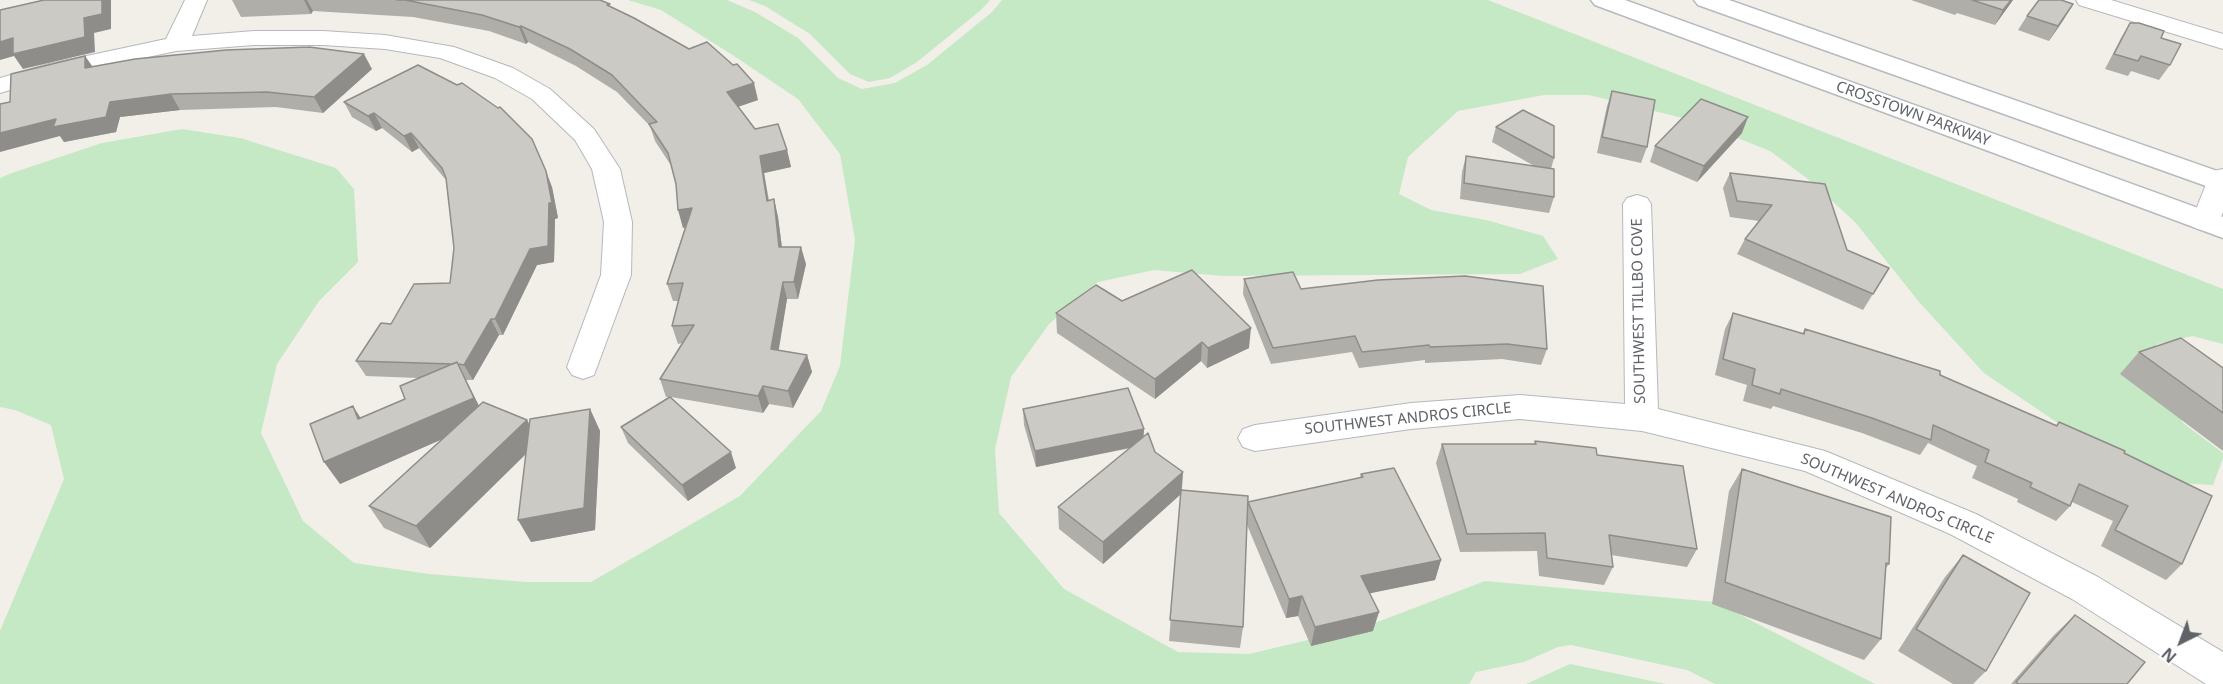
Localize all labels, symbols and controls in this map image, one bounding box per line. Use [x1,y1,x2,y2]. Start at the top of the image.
street label: CROSSTOWN PARKWAY [1833,78,1993,150]
street label: SOUTHWEST TILLBO COVE [1628,218,1650,404]
street label: SOUTHWEST ANDROS CIRCLE [1304,399,1512,439]
street label: SOUTHWEST ANDROS CIRCLE [1798,450,1996,548]
north arrow [2151,612,2211,672]
text: N [2157,643,2181,668]

